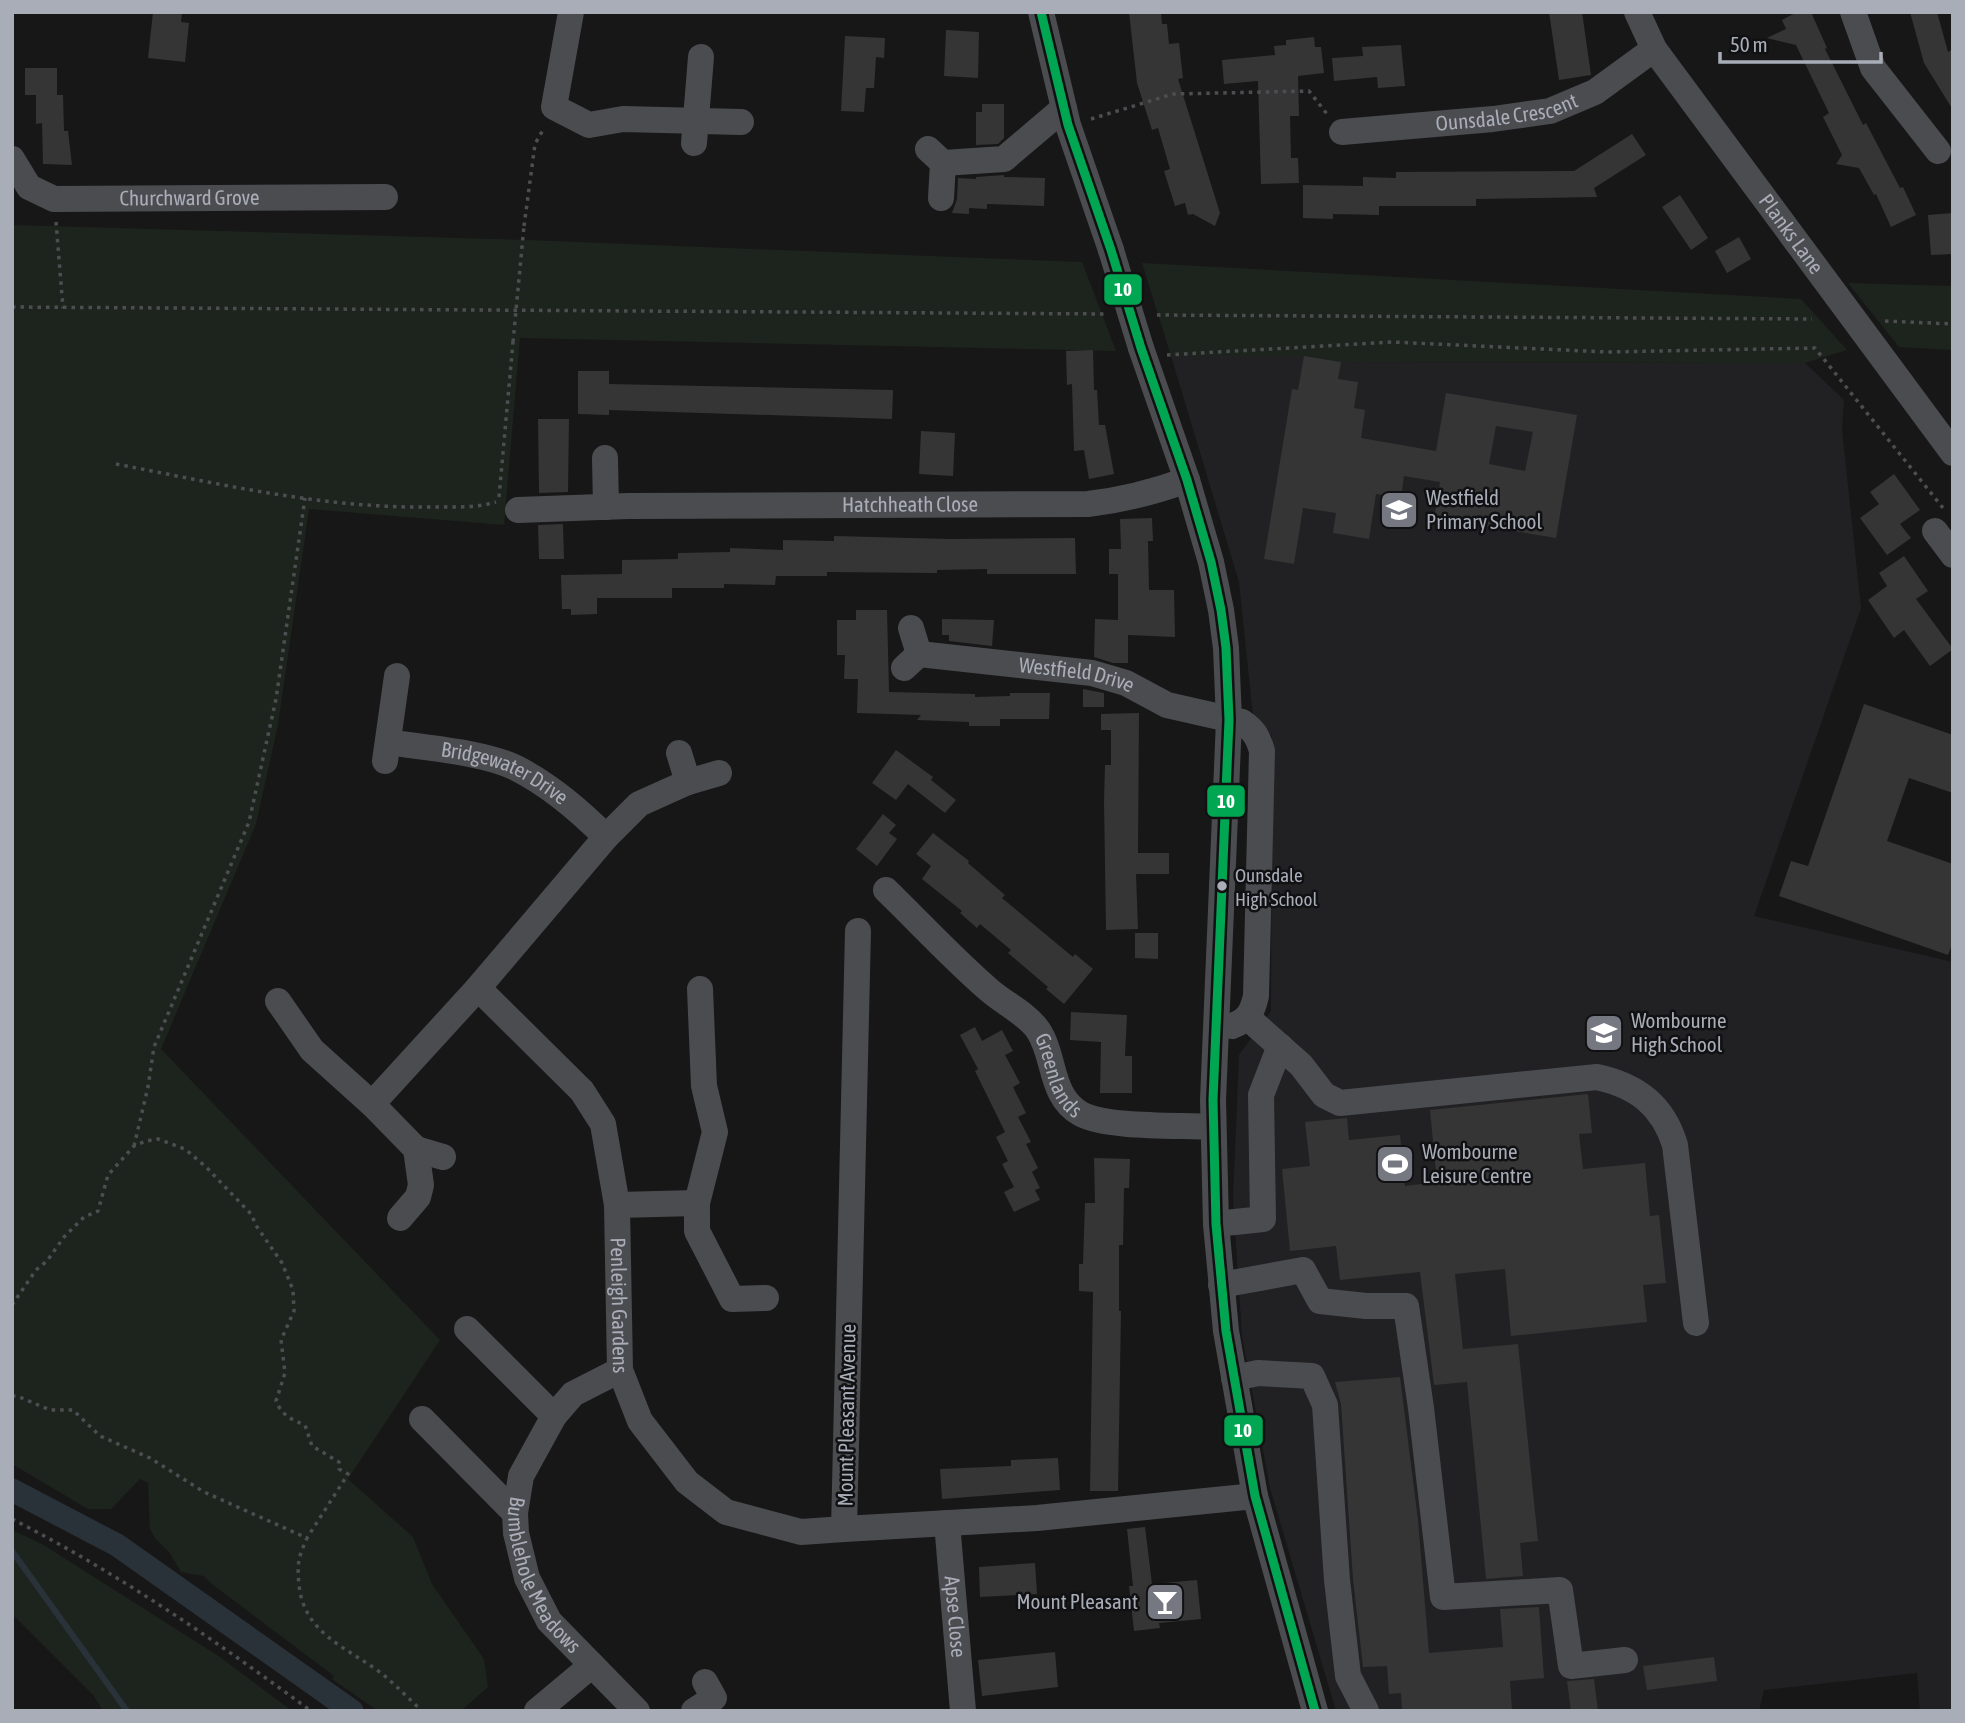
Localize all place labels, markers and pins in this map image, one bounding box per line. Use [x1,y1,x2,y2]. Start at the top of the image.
place label: Westfield Primary School [1426,485,1542,533]
school or university icon: Westfield Primary School [1378,489,1420,531]
place label: Ounsdale High School [1235,864,1318,910]
marker: Ounsdale High School [1215,879,1229,893]
place label: Wombourne High School [1631,1008,1726,1056]
school or university icon: Wombourne High School [1583,1012,1625,1054]
place label: Wombourne Leisure Centre [1422,1139,1532,1187]
sports icon: Wombourne Leisure Centre [1374,1143,1416,1185]
bar icon: Mount Pleasant [1144,1581,1186,1623]
place label: Mount Pleasant [1016,1589,1138,1613]

